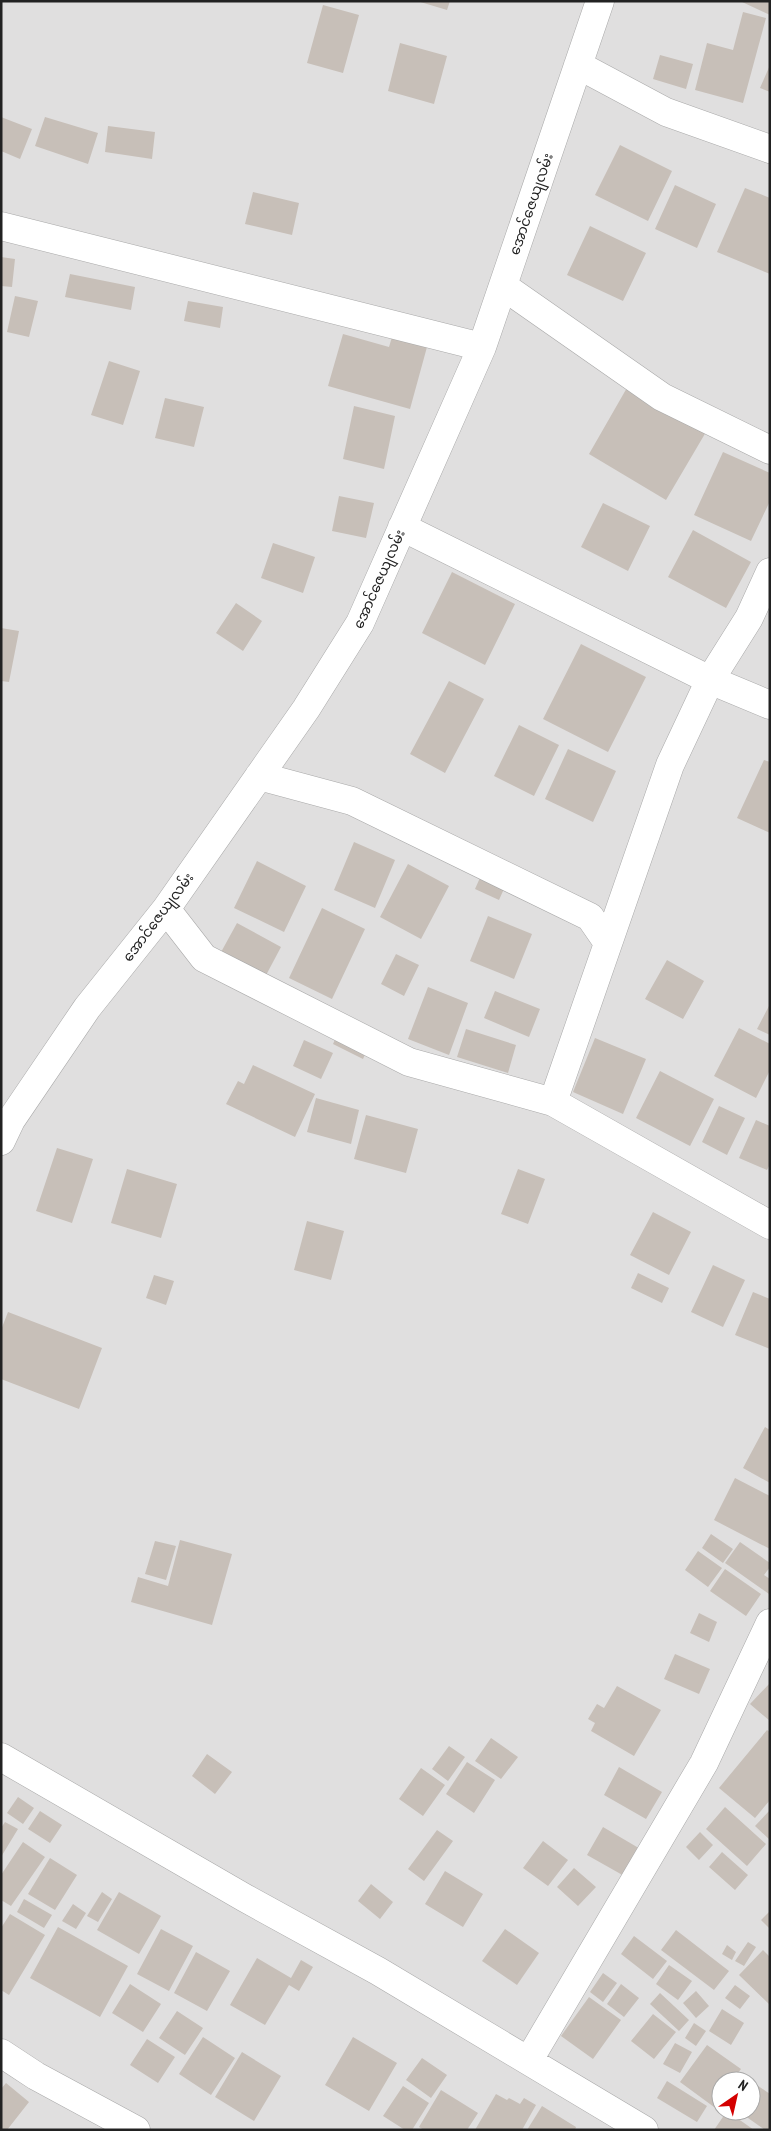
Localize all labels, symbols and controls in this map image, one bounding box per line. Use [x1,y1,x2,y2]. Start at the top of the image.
street label: အောင်ဇေယျလမ်း [504,150,560,258]
street label: အောင်ဇေယျလမ်း [348,526,412,633]
street label: အောင်ဇေယျလမ်း [118,868,200,967]
north arrow [711,2071,761,2121]
text: N [735,2076,751,2095]

